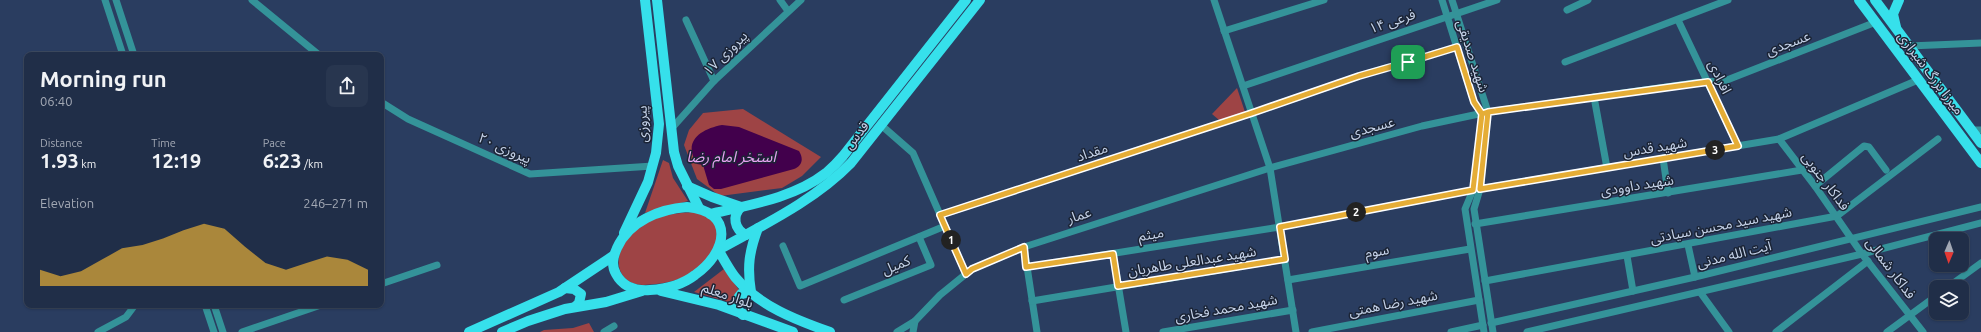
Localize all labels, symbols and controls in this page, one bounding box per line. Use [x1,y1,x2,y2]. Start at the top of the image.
street label: فرعی ۱۴ [1367,6,1418,37]
street label: شهید صدیقی [1453,18,1492,95]
street label: پیروزی ۱۷ [699,27,752,80]
street label: عسجدی [1764,27,1813,60]
street label: میرزا بزرگ شیرازی [1894,29,1967,118]
pin [1391,45,1425,79]
icon: arrive [1397,51,1419,73]
street label: افرادی [1704,58,1735,97]
button: share [326,65,368,107]
text: Morning run [40,66,167,91]
text: 06:40 [40,94,73,108]
street label: پیروزی [634,105,652,143]
street label: عسجدی [1348,113,1397,142]
street label: قدس [840,118,873,153]
street label: پیروزی ۲۰ [475,129,534,169]
street label: شهید قدس [1622,134,1688,161]
text: Distance [40,137,83,149]
text: Time [151,137,176,149]
text: Pace [263,137,286,149]
street label: مقداد [1074,139,1110,165]
pin: 3 [1705,140,1725,160]
text: 3 [1712,144,1718,156]
water label: استخر امام رضا [686,148,777,168]
text: 1.93 [40,149,79,172]
text: 12:19 [151,149,201,172]
text: 6:23 [263,149,301,172]
street label: فداکار جنوبی [1798,149,1853,214]
text: km [79,158,96,170]
text: /km [301,158,323,170]
street label: شهید داوودی [1599,171,1675,200]
text: Elevation [40,196,94,210]
text: 246–271 m [303,196,368,210]
pin: 2 [1346,202,1366,222]
street label: شهید سید محسن سیادتی [1649,203,1793,248]
street label: عمار [1064,204,1093,228]
text: 2 [1353,206,1359,218]
street label: میثم [1137,224,1165,247]
pin: 1 [941,230,961,250]
north arrow [1929,232,1969,272]
map controls [1929,232,1969,320]
text: 1 [948,234,954,246]
street label: فداکار شمالی [1862,234,1919,302]
street label: آیت الله مدنی [1695,237,1774,272]
street label: سوم [1364,241,1391,264]
street label: شهید عبدالعلی طاهریان [1127,243,1258,280]
street label: کمیل [879,252,913,279]
street label: بلوار معلم [699,279,756,314]
button: layers [1929,280,1969,320]
street label: شهید رضا همتی [1347,287,1439,320]
street label: شهید محمد فخاری [1173,291,1279,326]

